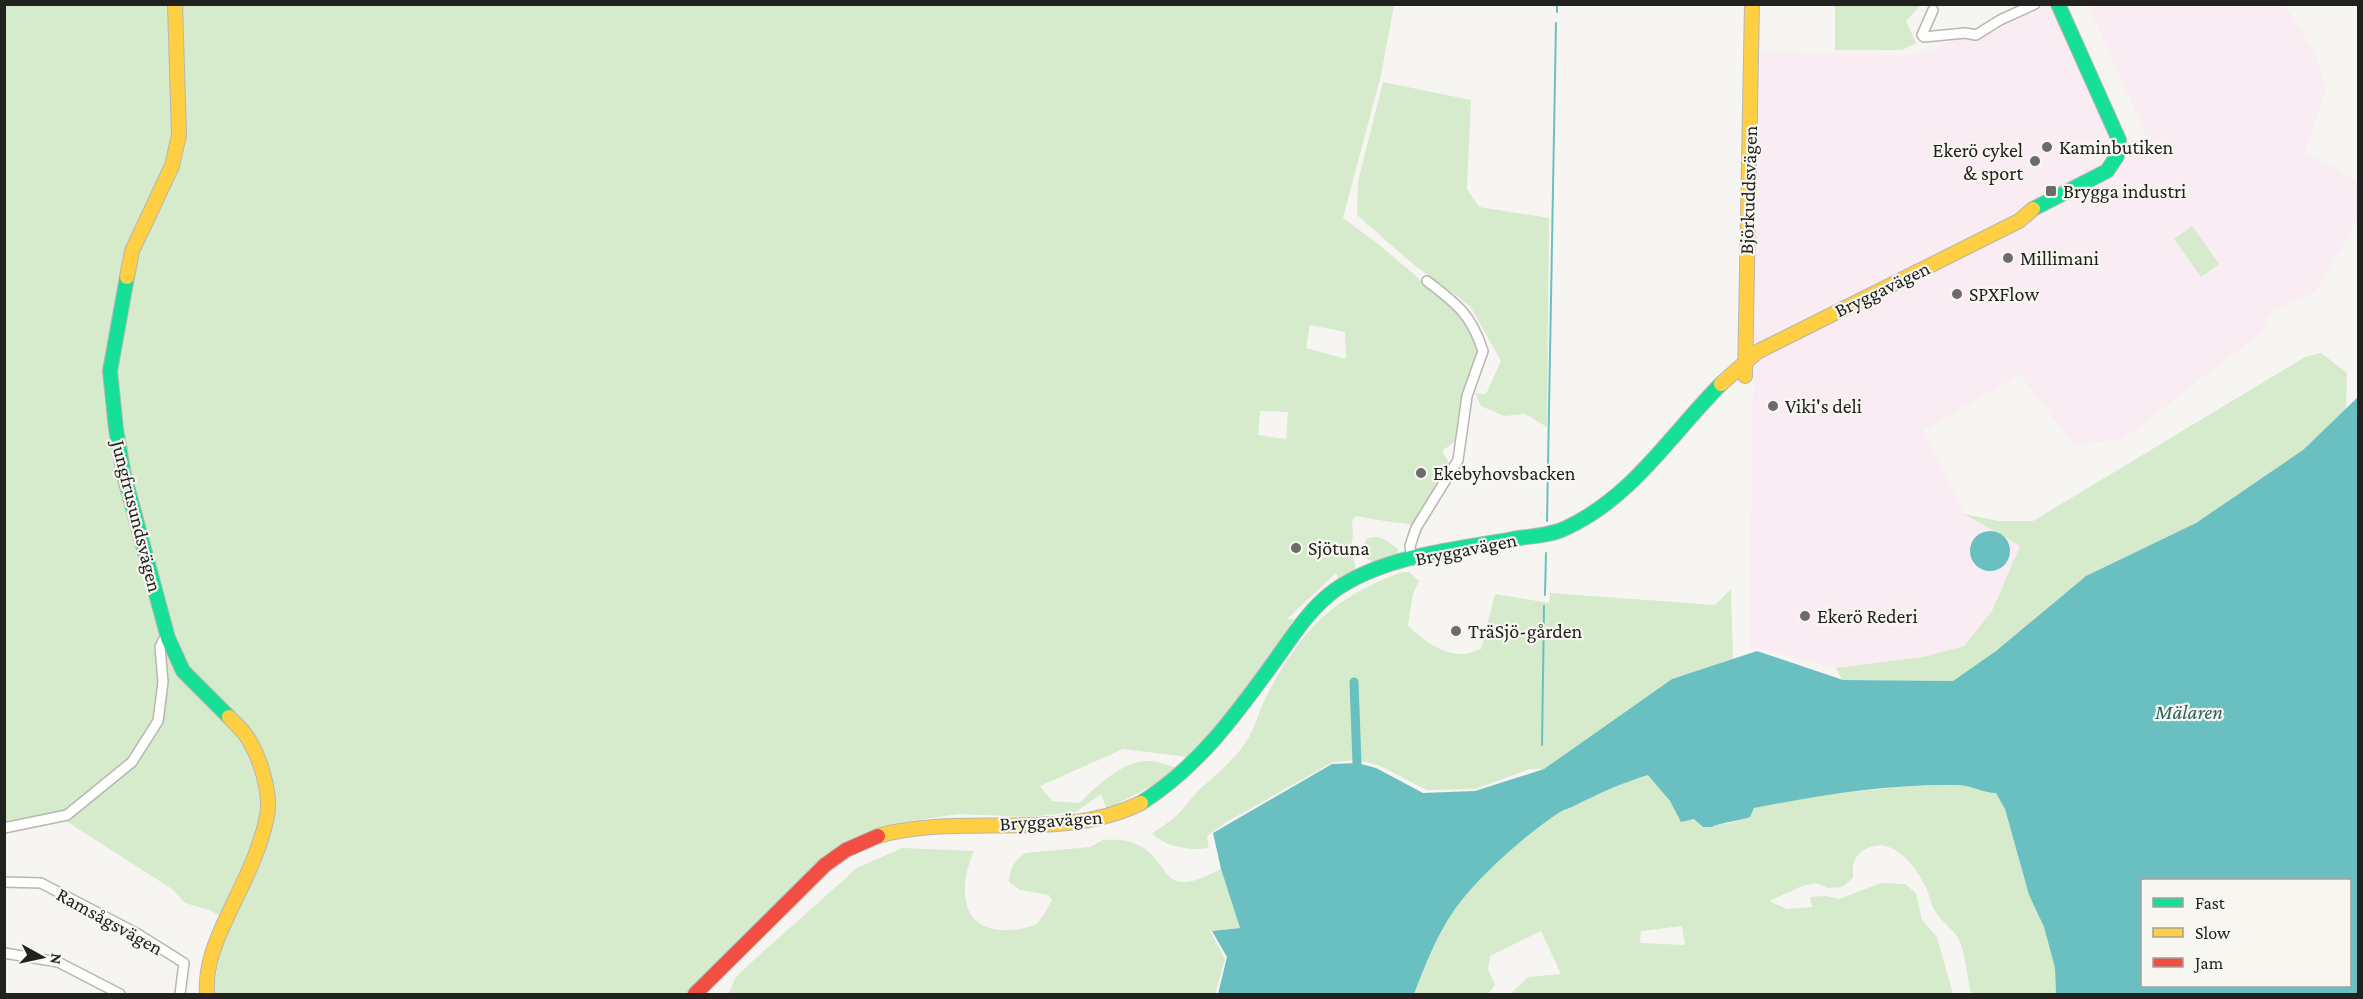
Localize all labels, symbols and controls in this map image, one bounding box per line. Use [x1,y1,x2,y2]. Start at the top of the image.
street label: Björkuddsvägen [1735,125,1762,255]
place label: Kaminbutiken [2059,136,2174,158]
place label: Ekerö cykel & sport [1933,139,2023,185]
marker: Kaminbutiken [2040,140,2054,154]
marker: Ekerö cykel & sport [2028,154,2042,168]
place label: Brygga industri [2063,180,2186,203]
marker: Brygga industri [2044,184,2058,198]
place label: Millimani [2020,247,2099,269]
marker: Millimani [2001,251,2015,265]
street label: Bryggavägen [1831,256,1934,322]
place label: SPXFlow [1969,283,2039,305]
marker: SPXFlow [1950,287,1964,301]
place label: Viki's deli [1785,395,1862,417]
marker: Viki's deli [1766,399,1780,413]
street label: Jungfrusundsvägen [106,436,167,595]
place label: Ekebyhovsbacken [1433,462,1576,485]
marker: Ekebyhovsbacken [1414,466,1428,480]
street label: Bryggavägen [1413,528,1519,571]
place label: Sjötuna [1308,537,1369,560]
marker: Sjötuna [1289,541,1303,555]
place label: Ekerö Rederi [1817,605,1918,627]
marker: Ekerö Rederi [1798,609,1812,623]
place label: TräSjö-gården [1468,620,1582,643]
marker: TräSjö-gården [1449,624,1463,638]
water label: Mälaren [2154,700,2223,724]
street label: Bryggavägen [999,805,1103,836]
legend [2141,879,2351,987]
street label: Ramsågsvägen [53,883,167,960]
text: Fast [2195,893,2226,913]
text: Slow [2195,923,2231,943]
north arrow [12,927,72,987]
text: N [47,952,66,966]
text: Jam [2193,953,2224,973]

